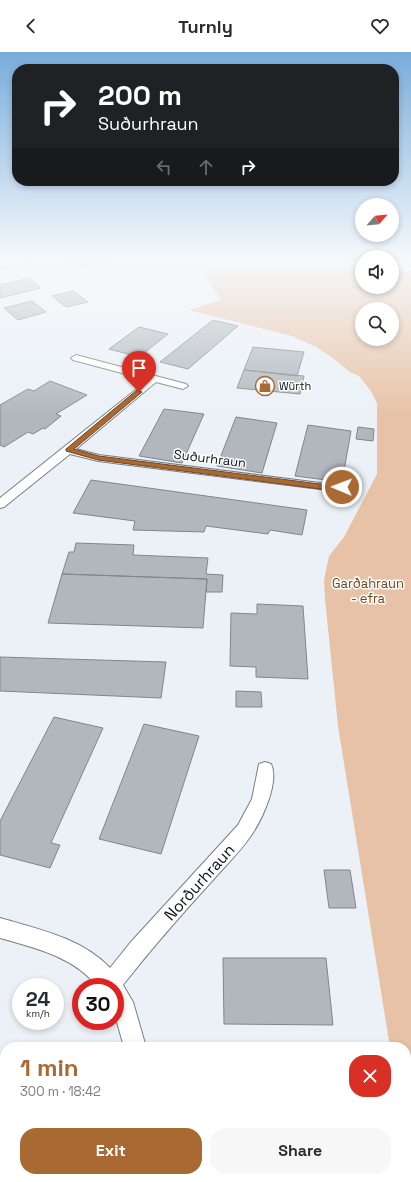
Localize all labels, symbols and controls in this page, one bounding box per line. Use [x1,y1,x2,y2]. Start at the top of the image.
icon: back [20,15,42,37]
text: Turnly [178,15,233,38]
icon: heart [369,15,391,37]
text: 200 m [98,77,182,113]
icon: right [32,80,84,132]
text: Suðurhraun [98,112,199,135]
icon: left [153,156,175,178]
icon: ahead [195,156,217,178]
icon: right [237,156,259,178]
north arrow [355,198,399,242]
map controls [355,198,399,346]
button: sound [355,250,399,294]
button: search [355,302,399,346]
pin [122,351,156,392]
icon: arrive [128,357,150,379]
shop icon: Würth [254,375,276,397]
place label: Würth [279,379,311,393]
street label: Suðurhraun [173,446,247,471]
position arrow [321,466,363,508]
park label: Garðahraun - efra [332,575,404,607]
street label: Norðurhraun [159,840,239,925]
speed limit sign: 30 [72,978,124,1030]
text: 24 [26,986,50,1012]
text: km/h [26,1007,50,1020]
text: 1 min [20,1052,79,1083]
button: close [349,1055,391,1097]
text: 300 m · 18:42 [20,1083,101,1100]
button: Exit [20,1128,202,1174]
button: Share [210,1128,391,1174]

